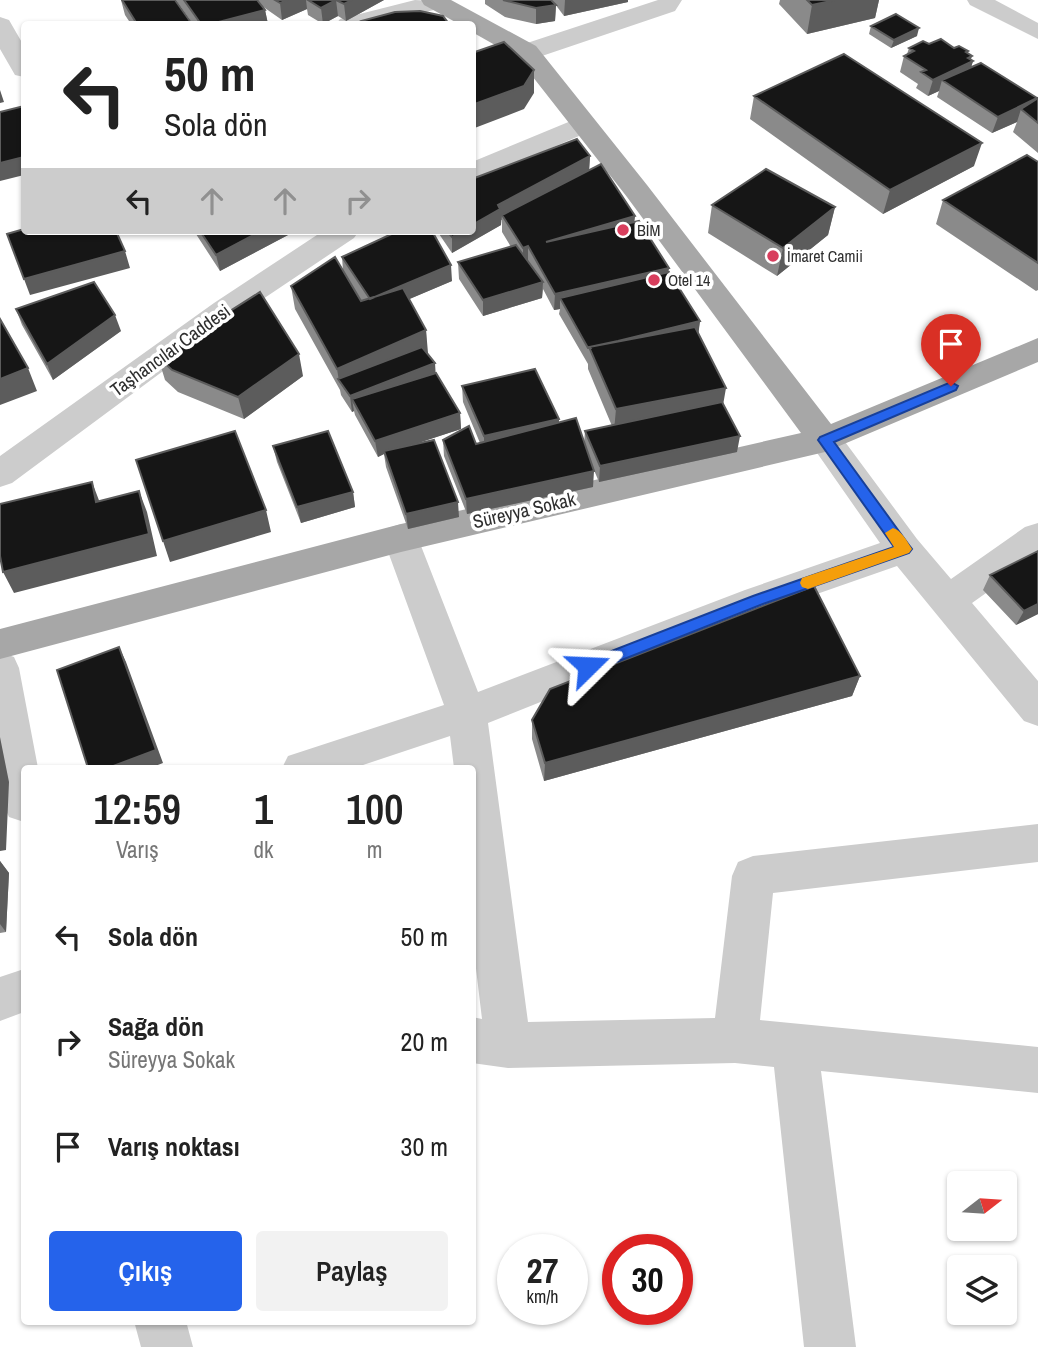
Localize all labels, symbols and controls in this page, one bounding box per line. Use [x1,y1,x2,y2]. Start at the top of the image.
text: 50 m [164,40,256,106]
icon: left [49,49,140,140]
text: Sola dön [164,103,268,146]
icon: left [120,182,158,220]
icon: ahead [193,182,231,220]
icon: ahead [266,182,304,220]
icon: right [339,182,377,220]
place label: BİM [637,219,660,241]
marker: BİM [615,222,631,238]
place label: İmaret Camii [787,245,863,267]
marker: İmaret Camii [765,248,781,264]
place label: Otel 14 [668,269,710,291]
marker: Otel 14 [646,272,662,288]
street label: Taşhancılar Caddesi [105,298,235,402]
pin [921,314,981,386]
icon: arrive [932,325,970,363]
street label: Süreyya Sokak [470,486,578,534]
position arrow [551,629,625,703]
text: 12:59 [94,781,181,837]
text: 1 [254,781,273,837]
text: 100 [346,781,403,837]
text: Varış [116,834,159,865]
text: dk [254,834,273,865]
text: m [367,834,383,865]
icon: left [49,918,87,956]
text: Sola dön [108,919,198,954]
text: 50 m [401,919,448,954]
text: Sağa dön [108,1009,204,1044]
icon: right [49,1023,87,1061]
text: 20 m [401,1024,448,1059]
text: Süreyya Sokak [108,1044,235,1075]
icon: arrive [49,1128,87,1166]
text: Varış noktası [108,1129,240,1164]
text: 30 m [401,1129,448,1164]
north arrow [947,1171,1017,1241]
map controls [947,1171,1017,1325]
button: Çıkış [49,1231,242,1311]
button: Paylaş [256,1231,448,1311]
speed limit sign: 30 [602,1234,693,1325]
text: 27 [527,1247,558,1294]
button: layers [947,1255,1017,1325]
text: km/h [527,1284,559,1309]

